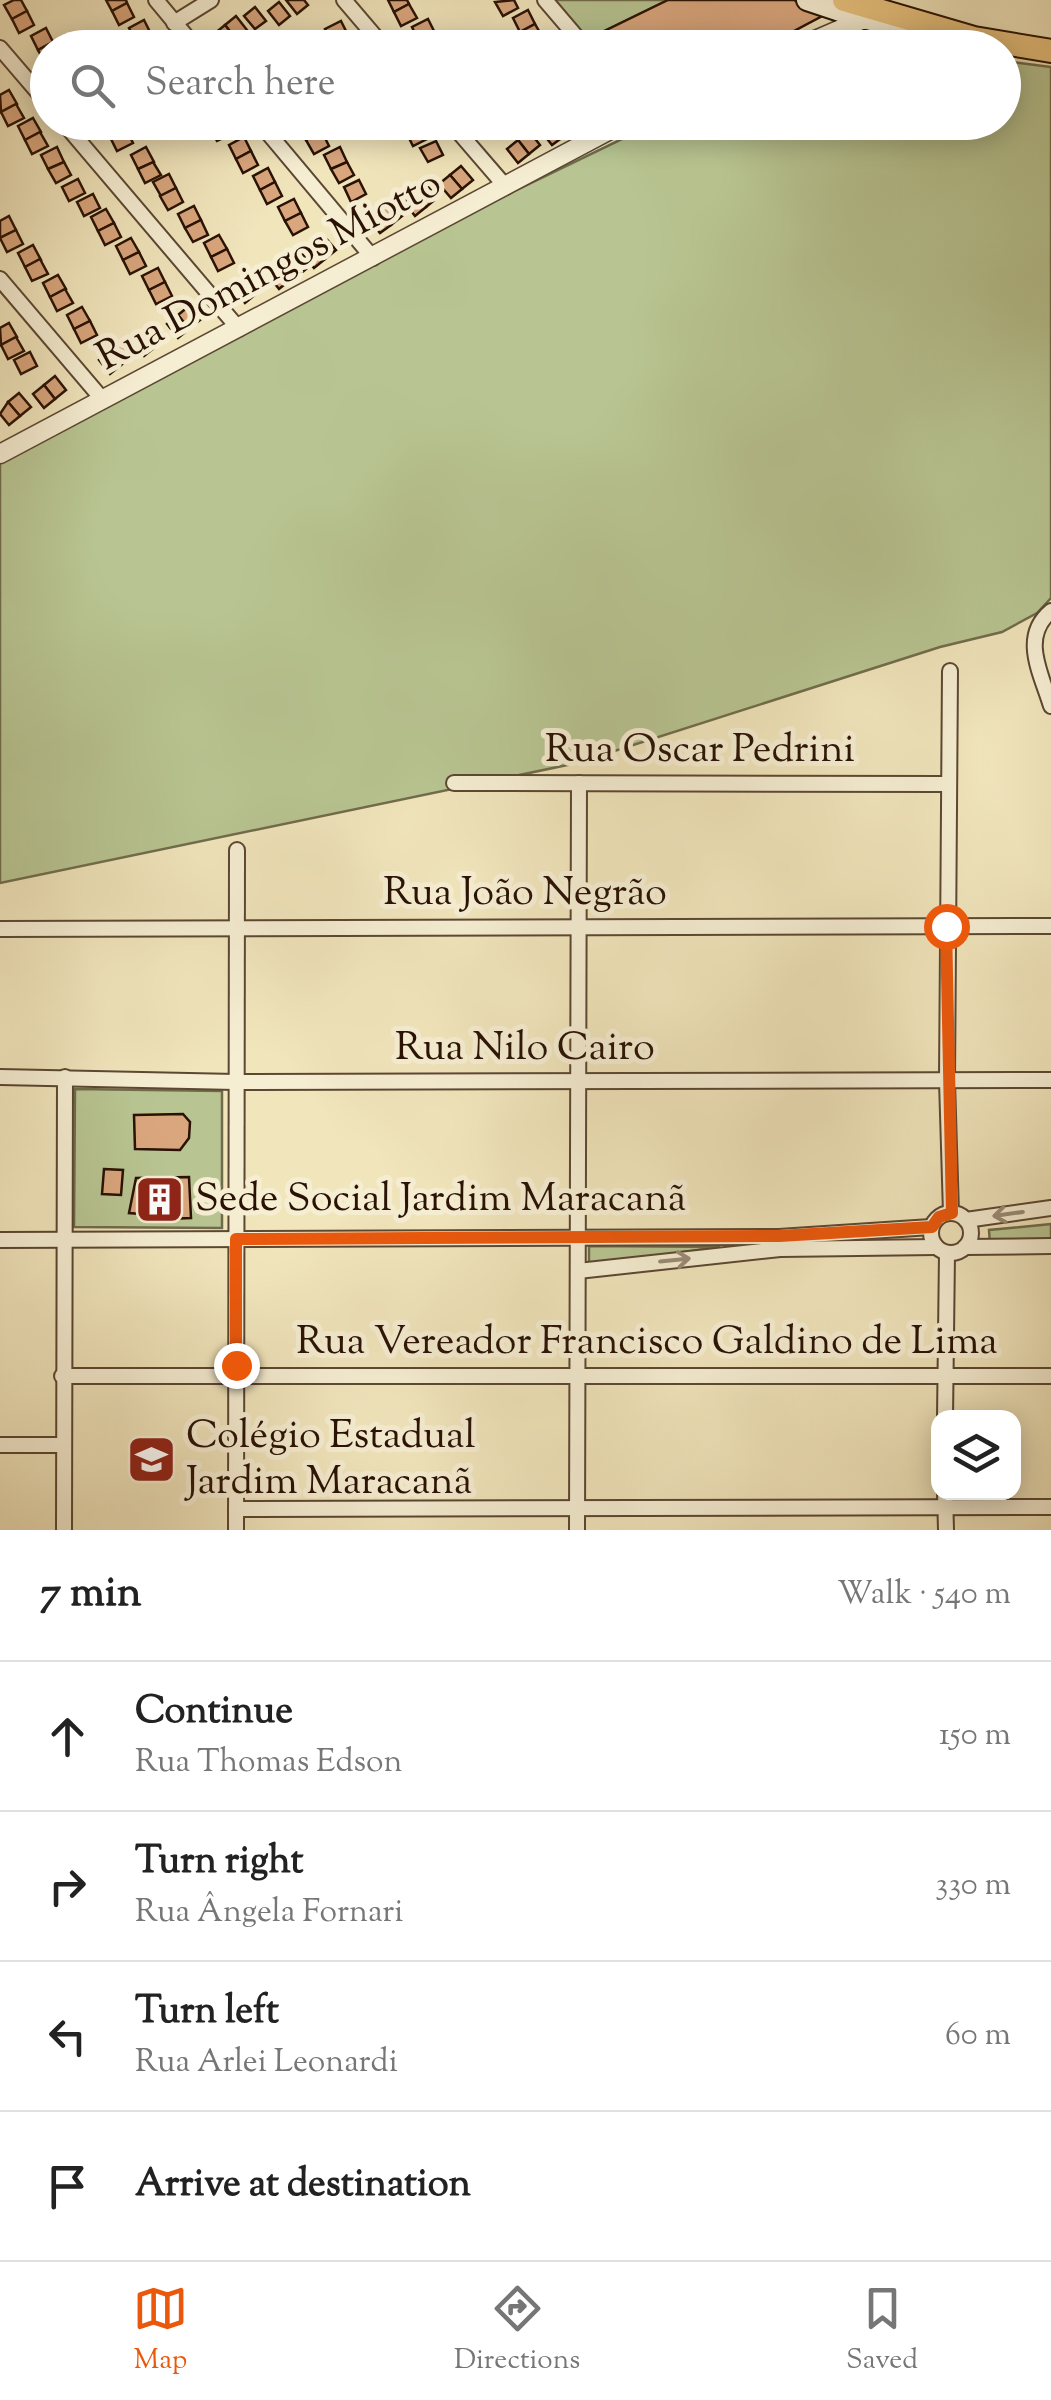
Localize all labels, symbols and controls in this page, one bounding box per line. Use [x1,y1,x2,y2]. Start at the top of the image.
search box [30,30,1021,140]
icon: search [65,58,120,113]
text: Search here [145,58,336,112]
street label: Rua Domingos Miotto [87,157,453,387]
street label: Rua Oscar Pedrini [545,723,855,780]
street label: Rua João Negrão [383,866,667,923]
route start [924,904,970,950]
street label: Rua Nilo Cairo [395,1021,655,1078]
place label: Sede Social Jardim Maracanã [195,1172,686,1229]
building icon: Sede Social Jardim Maracanã [134,1174,186,1226]
one-way arrow [993,1205,1025,1224]
one-way arrow [659,1250,691,1269]
street label: Rua Vereador Francisco Galdino de Lima [296,1315,998,1372]
route end [214,1343,260,1389]
place label: Colégio Estadual Jardim Maracanã [184,1409,476,1512]
map controls [931,1410,1021,1500]
button: layers [931,1410,1021,1500]
school or university icon: Colégio Estadual Jardim Maracanã [125,1434,177,1486]
text: 7 min [40,1565,141,1625]
text: Walk · 540 m [837,1572,1011,1618]
text: Continue [135,1686,293,1740]
icon: ahead [40,1709,95,1764]
text: 150 m [939,1713,1011,1759]
text: Rua Thomas Edson [135,1740,403,1786]
text: Turn right [135,1836,303,1890]
icon: right [40,1859,95,1914]
text: 330 m [935,1863,1011,1909]
text: Rua Ângela Fornari [135,1890,403,1936]
text: Turn left [135,1986,279,2040]
icon: left [40,2009,95,2064]
text: 60 m [945,2013,1011,2059]
text: Rua Arlei Leonardi [135,2040,398,2086]
icon: arrive [40,2159,95,2214]
text: Arrive at destination [135,2159,471,2213]
tab: Map [133,2281,188,2381]
tab: Directions [454,2281,580,2381]
tab: Saved [846,2281,918,2381]

